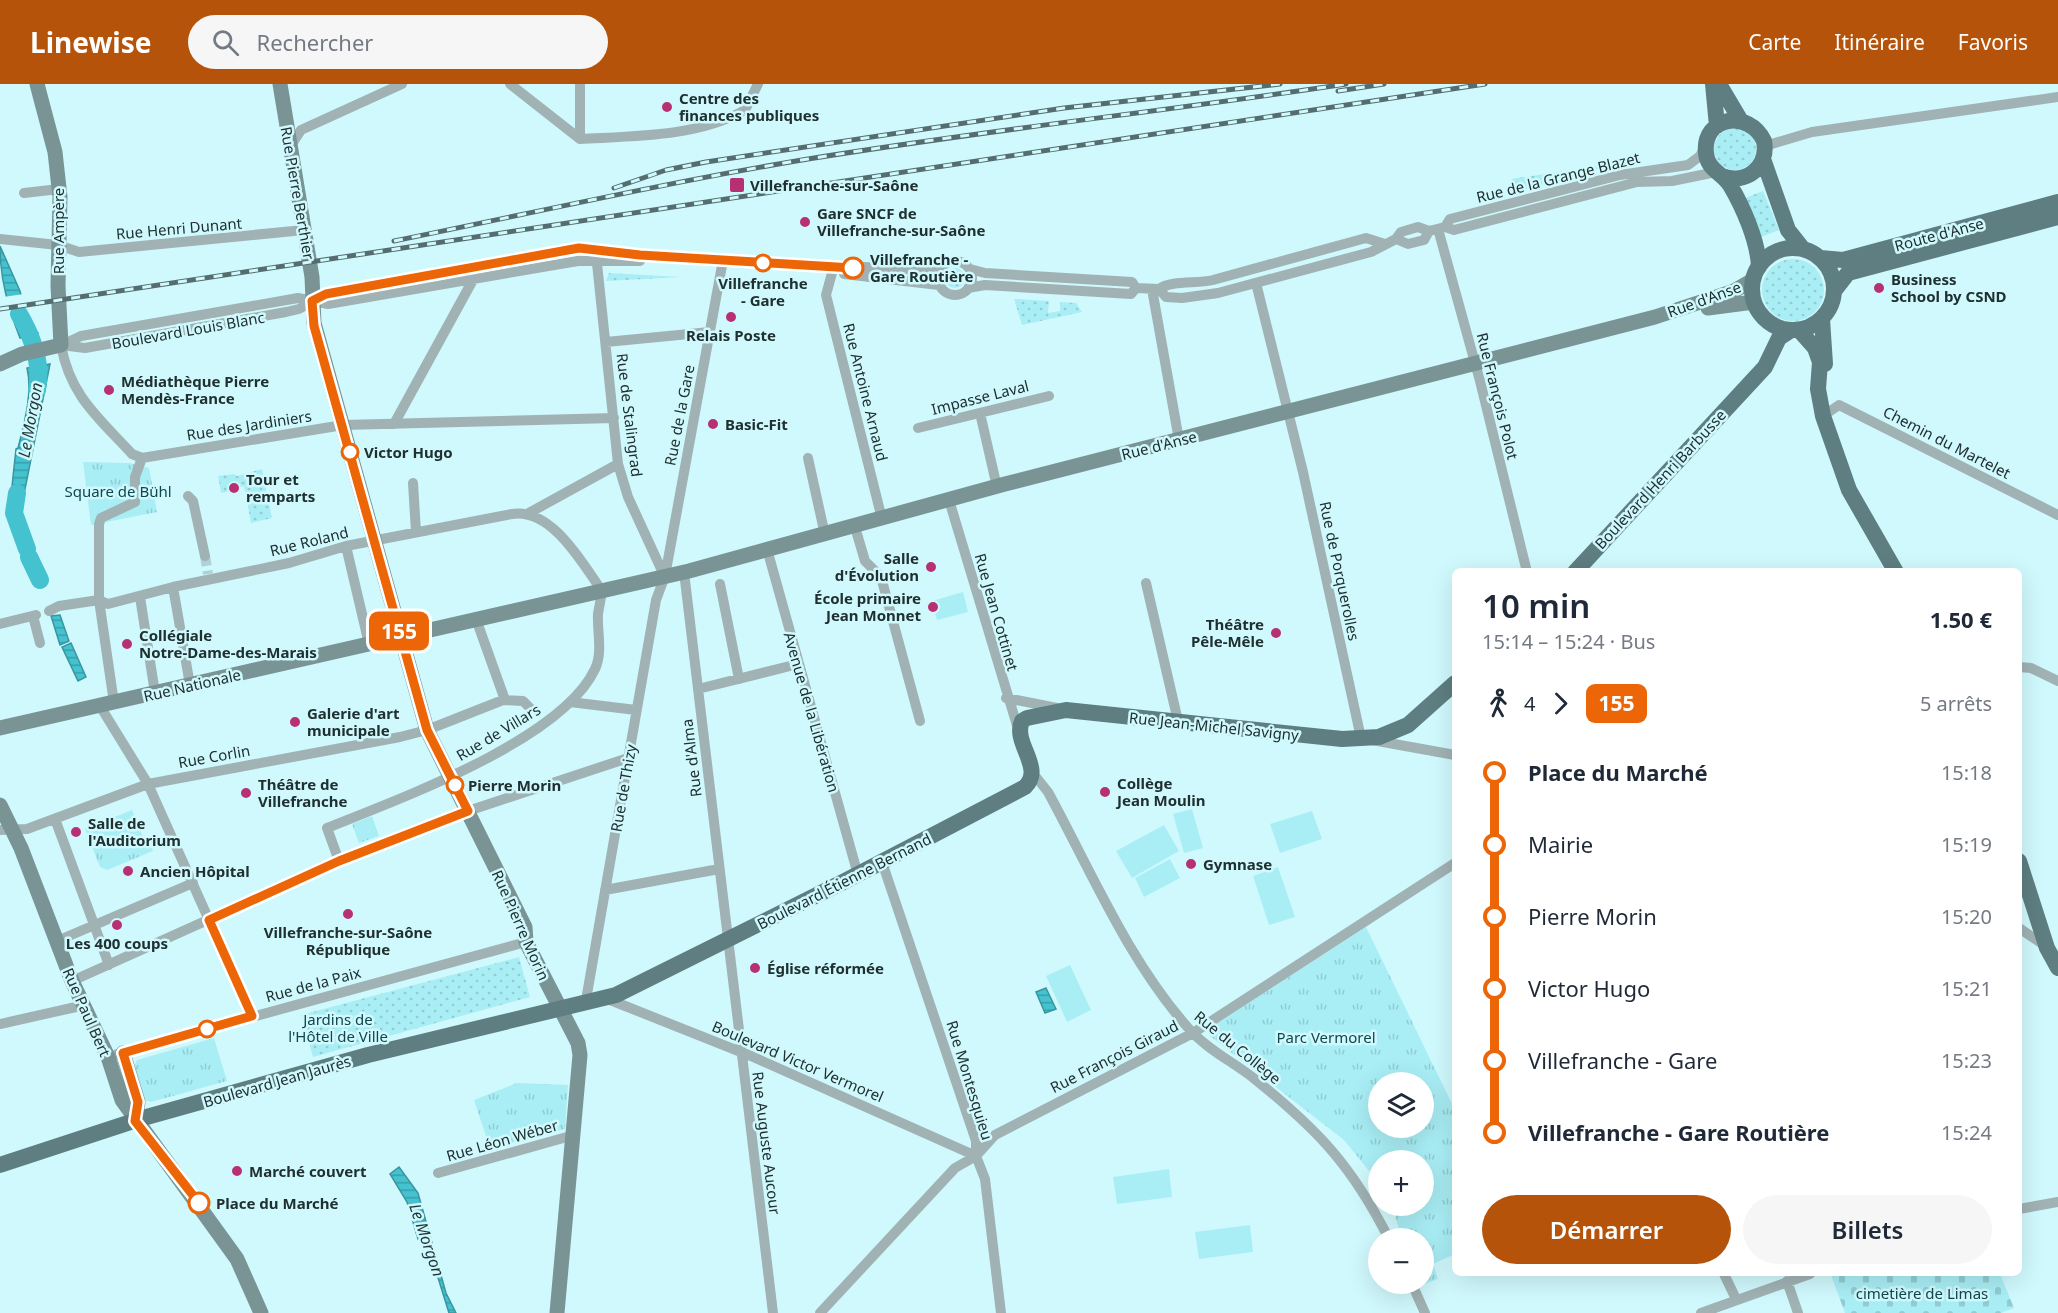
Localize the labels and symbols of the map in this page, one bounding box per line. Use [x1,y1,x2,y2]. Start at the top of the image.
place label: Centre des finances publiques [679,88,819,125]
marker: Centre des finances publiques [660,100,674,114]
street label: Rue Pierre Berthier [276,125,320,261]
street label: Rue de la Grange Blazet [1474,147,1642,207]
place label: Villefranche-sur-Saône [750,175,918,195]
marker: Villefranche-sur-Saône [728,176,746,194]
street label: Rue Ampère [48,188,68,274]
place label: Gare SNCF de Villefranche-sur-Saône [817,203,985,240]
street label: Rue Henri Dunant [115,212,243,243]
street label: Route d'Anse [1892,212,1986,256]
marker: Gare SNCF de Villefranche-sur-Saône [798,215,812,229]
place label: Villefranche - Gare Routière [870,249,973,286]
marker: Villefranche - Gare [754,254,772,272]
marker: Villefranche - Gare Routière [842,257,864,279]
place label: Business School by CSND [1891,269,2007,306]
place label: Villefranche - Gare [718,273,808,310]
street label: Rue d'Anse [1664,276,1744,322]
marker: Business School by CSND [1872,281,1886,295]
street label: Boulevard Louis Blanc [110,307,266,353]
marker: Relais Poste [724,310,738,324]
street label: Rue Antoine Arnaud [839,321,893,463]
place label: Relais Poste [686,325,776,345]
street label: Rue François Polot [1473,330,1524,462]
street label: Rue de Stalingrad [612,352,648,478]
street label: Rue de la Gare [659,363,699,467]
place label: Médiathèque Pierre Mendès-France [121,371,269,408]
street label: Impasse Laval [929,375,1031,419]
water label: Le Morgon [13,381,47,459]
marker: Médiathèque Pierre Mendès-France [102,383,116,397]
street label: Chemin du Martelet [1880,401,2015,483]
street label: Rue des Jardiniers [185,405,313,445]
street label: Boulevard Henri Barbusse [1590,405,1730,553]
place label: Basic-Fit [725,414,788,434]
marker: Basic-Fit [706,417,720,431]
street label: Rue d'Anse [1119,426,1199,464]
place label: Victor Hugo [364,442,453,462]
marker: Victor Hugo [341,443,359,461]
place label: Tour et remparts [246,469,315,506]
park label: Square de Bühl [64,481,172,501]
marker: Tour et remparts [227,481,241,495]
street label: Rue de Porquerolles [1315,500,1365,642]
street label: Rue Roland [268,522,350,560]
place label: Salle d'Évolution [835,548,919,585]
street label: Rue Jean Cottinet [971,551,1024,674]
marker: Salle d'Évolution [924,560,938,574]
place label: École primaire Jean Monnet [814,588,921,625]
marker: École primaire Jean Monnet [926,600,940,614]
line badge: 155 [364,612,434,650]
place label: Théâtre Pêle-Mêle [1191,614,1264,651]
place label: Collégiale Notre-Dame-des-Marais [139,625,317,662]
marker: Théâtre Pêle-Mêle [1269,626,1283,640]
street label: Avenue de la Libération [780,630,844,794]
marker: Collégiale Notre-Dame-des-Marais [120,637,134,651]
street label: Rue Nationale [141,664,243,706]
street label: Rue de Villars [452,699,544,765]
place label: Galerie d'art municipale [307,703,400,740]
street label: Rue Jean-Michel Savigny [1128,707,1300,745]
marker: Galerie d'art municipale [288,715,302,729]
street label: Rue d'Alma [676,718,706,798]
street label: Rue Corlin [176,740,252,772]
street label: Rue de Thizy [605,742,641,833]
place label: Collège Jean Moulin [1115,773,1206,810]
place label: Théâtre de Villefranche [258,774,348,811]
place label: Pierre Morin [468,775,561,795]
marker: Pierre Morin [446,776,464,794]
marker: Collège Jean Moulin [1098,785,1112,799]
marker: Théâtre de Villefranche [239,786,253,800]
place label: Salle de l'Auditorium [88,813,181,850]
marker: Salle de l'Auditorium [69,825,83,839]
street label: Boulevard Étienne Bernand [754,828,934,934]
place label: Gymnase [1203,854,1272,874]
marker: Gymnase [1184,857,1198,871]
place label: Ancien Hôpital [140,861,250,881]
marker: Ancien Hôpital [121,864,135,878]
street label: Rue Pierre Morin [488,867,554,983]
marker: Villefranche-sur-Saône République [341,907,355,921]
marker: Les 400 coups [110,918,124,932]
place label: Villefranche-sur-Saône République [264,922,432,959]
place label: Les 400 coups [66,933,168,953]
place label: Église réformée [767,958,884,978]
marker: Église réformée [748,961,762,975]
street label: Rue de la Paix [263,962,363,1006]
street label: Rue Paul Bert [58,964,116,1060]
street label: Rue du Collège [1191,1006,1285,1088]
park label: Jardins de l'Hôtel de Ville [288,1009,388,1046]
street label: Rue François Giraud [1047,1015,1181,1097]
street label: Boulevard Victor Vermorel [709,1016,887,1106]
street label: Rue Montesquieu [942,1018,998,1142]
unlabelled marker [198,1020,216,1038]
park label: Parc Vermorel [1276,1027,1376,1047]
street label: Boulevard Jean Jaurès [201,1050,353,1112]
street label: Rue Auguste Aucour [748,1070,786,1216]
street label: Rue Léon Wéber [444,1114,560,1166]
place label: Marché couvert [249,1161,367,1181]
marker: Marché couvert [230,1164,244,1178]
marker: Place du Marché [188,1192,210,1214]
place label: Place du Marché [216,1193,339,1213]
water label: Le Morgon [404,1200,450,1280]
park label: cimetière de Limas [1856,1283,1988,1303]

